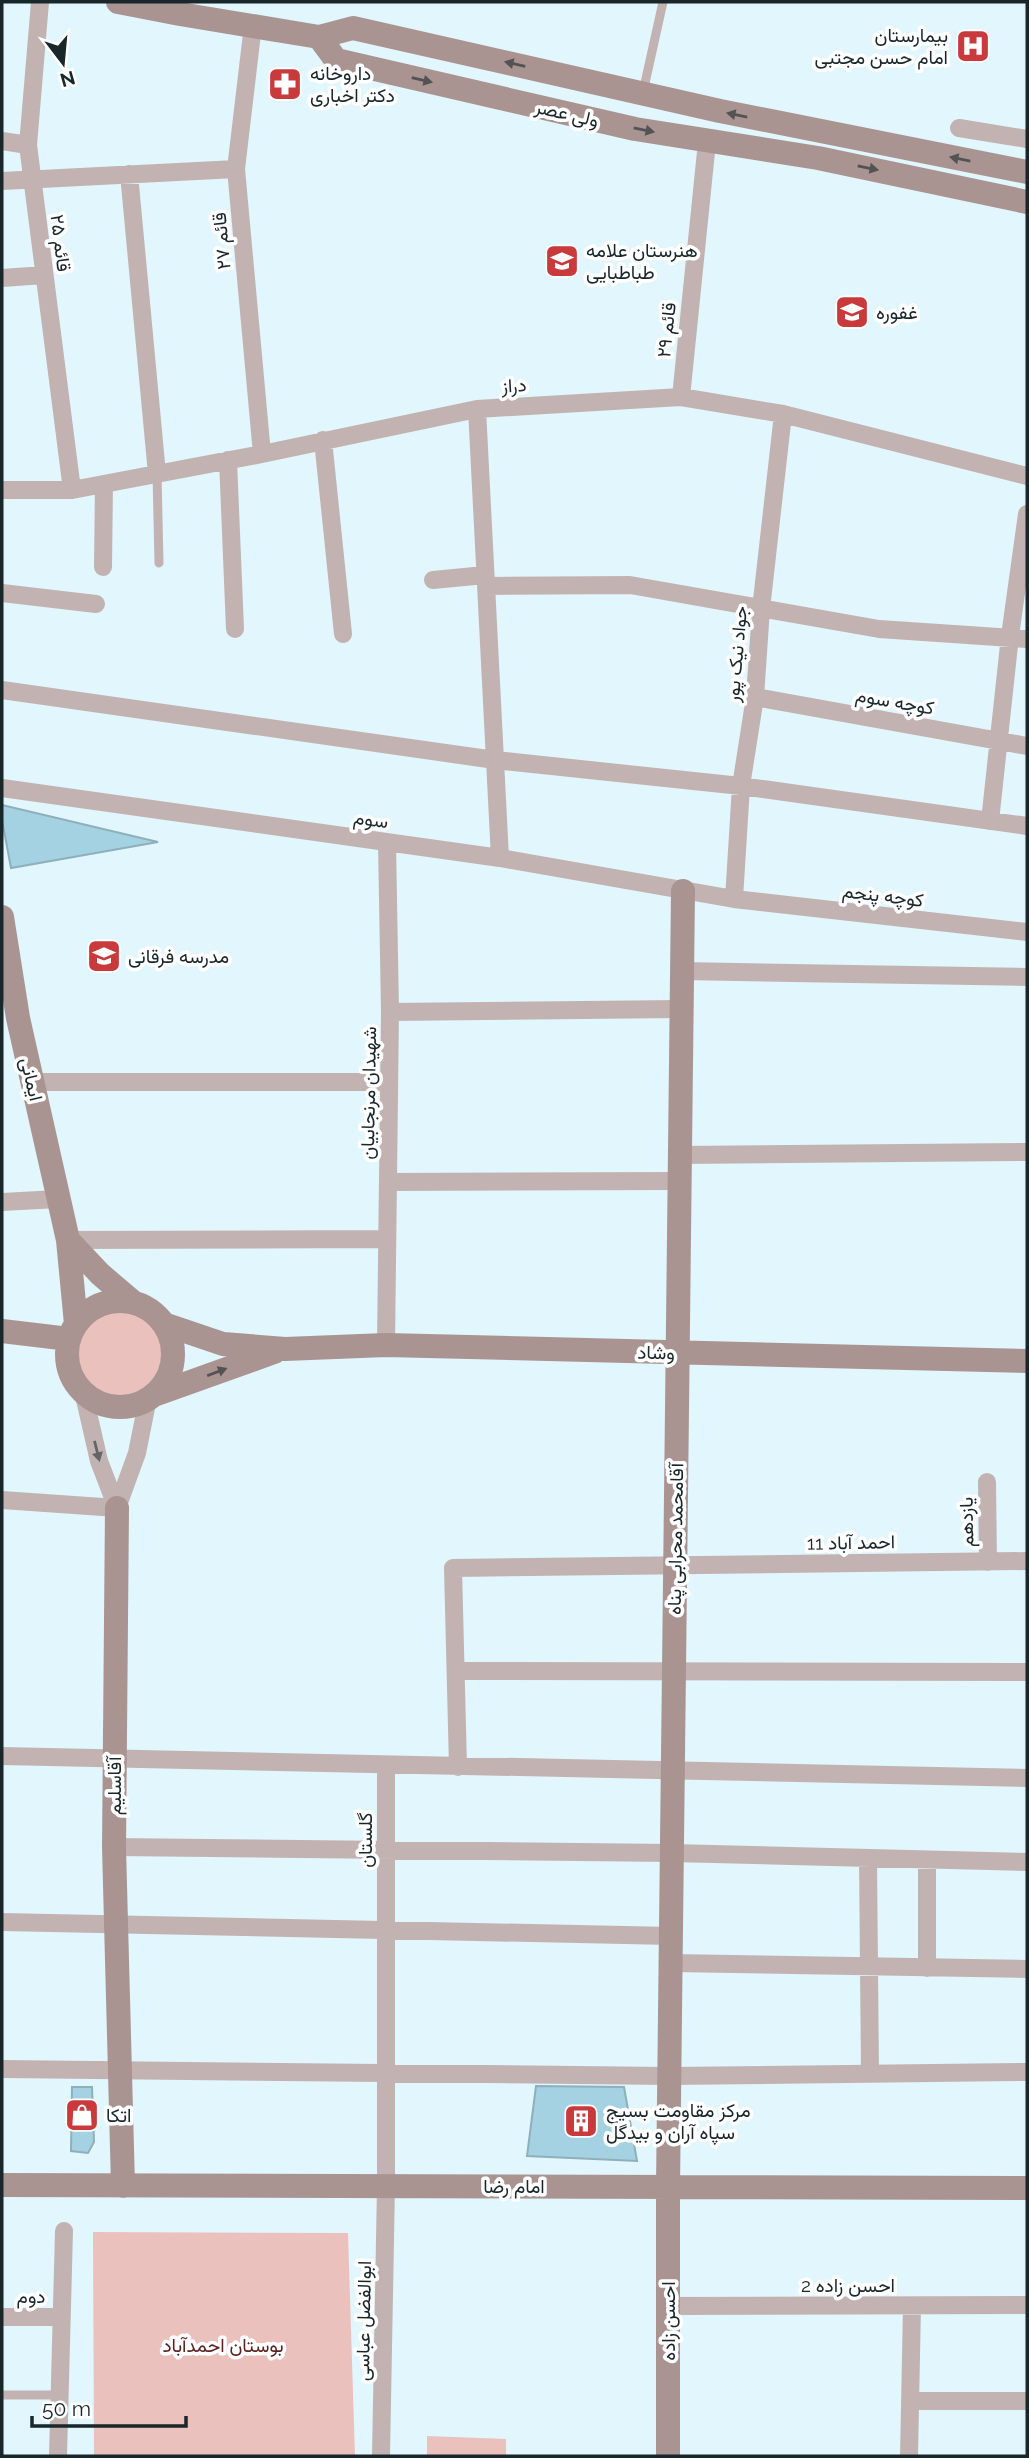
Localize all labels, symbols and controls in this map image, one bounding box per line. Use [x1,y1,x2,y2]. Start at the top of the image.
place label: بیمارستان امام حسن مجتبی [814,24,948,70]
hospital icon: بیمارستان امام حسن مجتبی [954,27,992,65]
north arrow [28,28,98,98]
one-way arrow [504,59,526,70]
place label: داروخانه دکتر اخباری [310,62,395,107]
pharmacy icon: داروخانه دکتر اخباری [266,65,304,103]
text: N [58,67,78,92]
one-way arrow [411,75,433,86]
street label: ولی عصر [532,95,601,132]
one-way arrow [726,109,748,120]
one-way arrow [633,125,655,136]
one-way arrow [949,153,971,164]
one-way arrow [857,163,879,174]
street label: قائم ۲۷ [208,211,236,271]
street label: قائم ۲۵ [45,213,75,273]
place label: هنرستان علامه طباطبایی [586,239,698,284]
school or university icon: هنرستان علامه طباطبایی [543,242,581,280]
school or university icon: غفوره [833,293,871,331]
street label: قائم ۲۹ [652,301,682,359]
place label: غفوره [876,301,918,324]
street label: دراز [500,373,527,398]
street label: جواد نیک پور [721,605,754,704]
street label: کوچه سوم [854,683,936,722]
street label: سوم [352,806,390,834]
street label: کوچه پنجم [841,879,925,914]
school or university icon: مدرسه فرقانی [85,937,123,975]
place label: مدرسه فرقانی [128,945,229,968]
street label: شهیدان مرنجابیان [356,1026,381,1160]
street label: ایمانی [15,1055,48,1103]
street label: وشاد [637,1341,675,1364]
one-way arrow [206,1366,227,1377]
one-way arrow [92,1440,103,1462]
street label: آقامحمد محرابی پناه [663,1461,690,1615]
street label: یازدهم [955,1497,979,1547]
street label: احمد آباد 11 [807,1530,895,1555]
street label: آقاسلیم [103,1755,127,1815]
street label: گلستان [354,1812,376,1868]
shop icon: اتکا [63,2096,101,2134]
place label: مرکز مقاومت بسیج سپاه آران و بیدگل [606,2099,751,2146]
building icon: مرکز مقاومت بسیج سپاه آران و بیدگل [562,2102,600,2140]
place label: اتکا [106,2104,131,2126]
street label: امام رضا [483,2175,545,2199]
street label: ابوالفضل عباسی [351,2261,376,2381]
street label: احسن زاده 2 [801,2274,895,2297]
street label: احسن زاده [657,2281,680,2361]
street label: دوم [17,2285,45,2309]
park label: بوستان احمدآباد [162,2334,284,2357]
scale bar [32,2384,186,2428]
text: 50 m [42,2396,91,2421]

